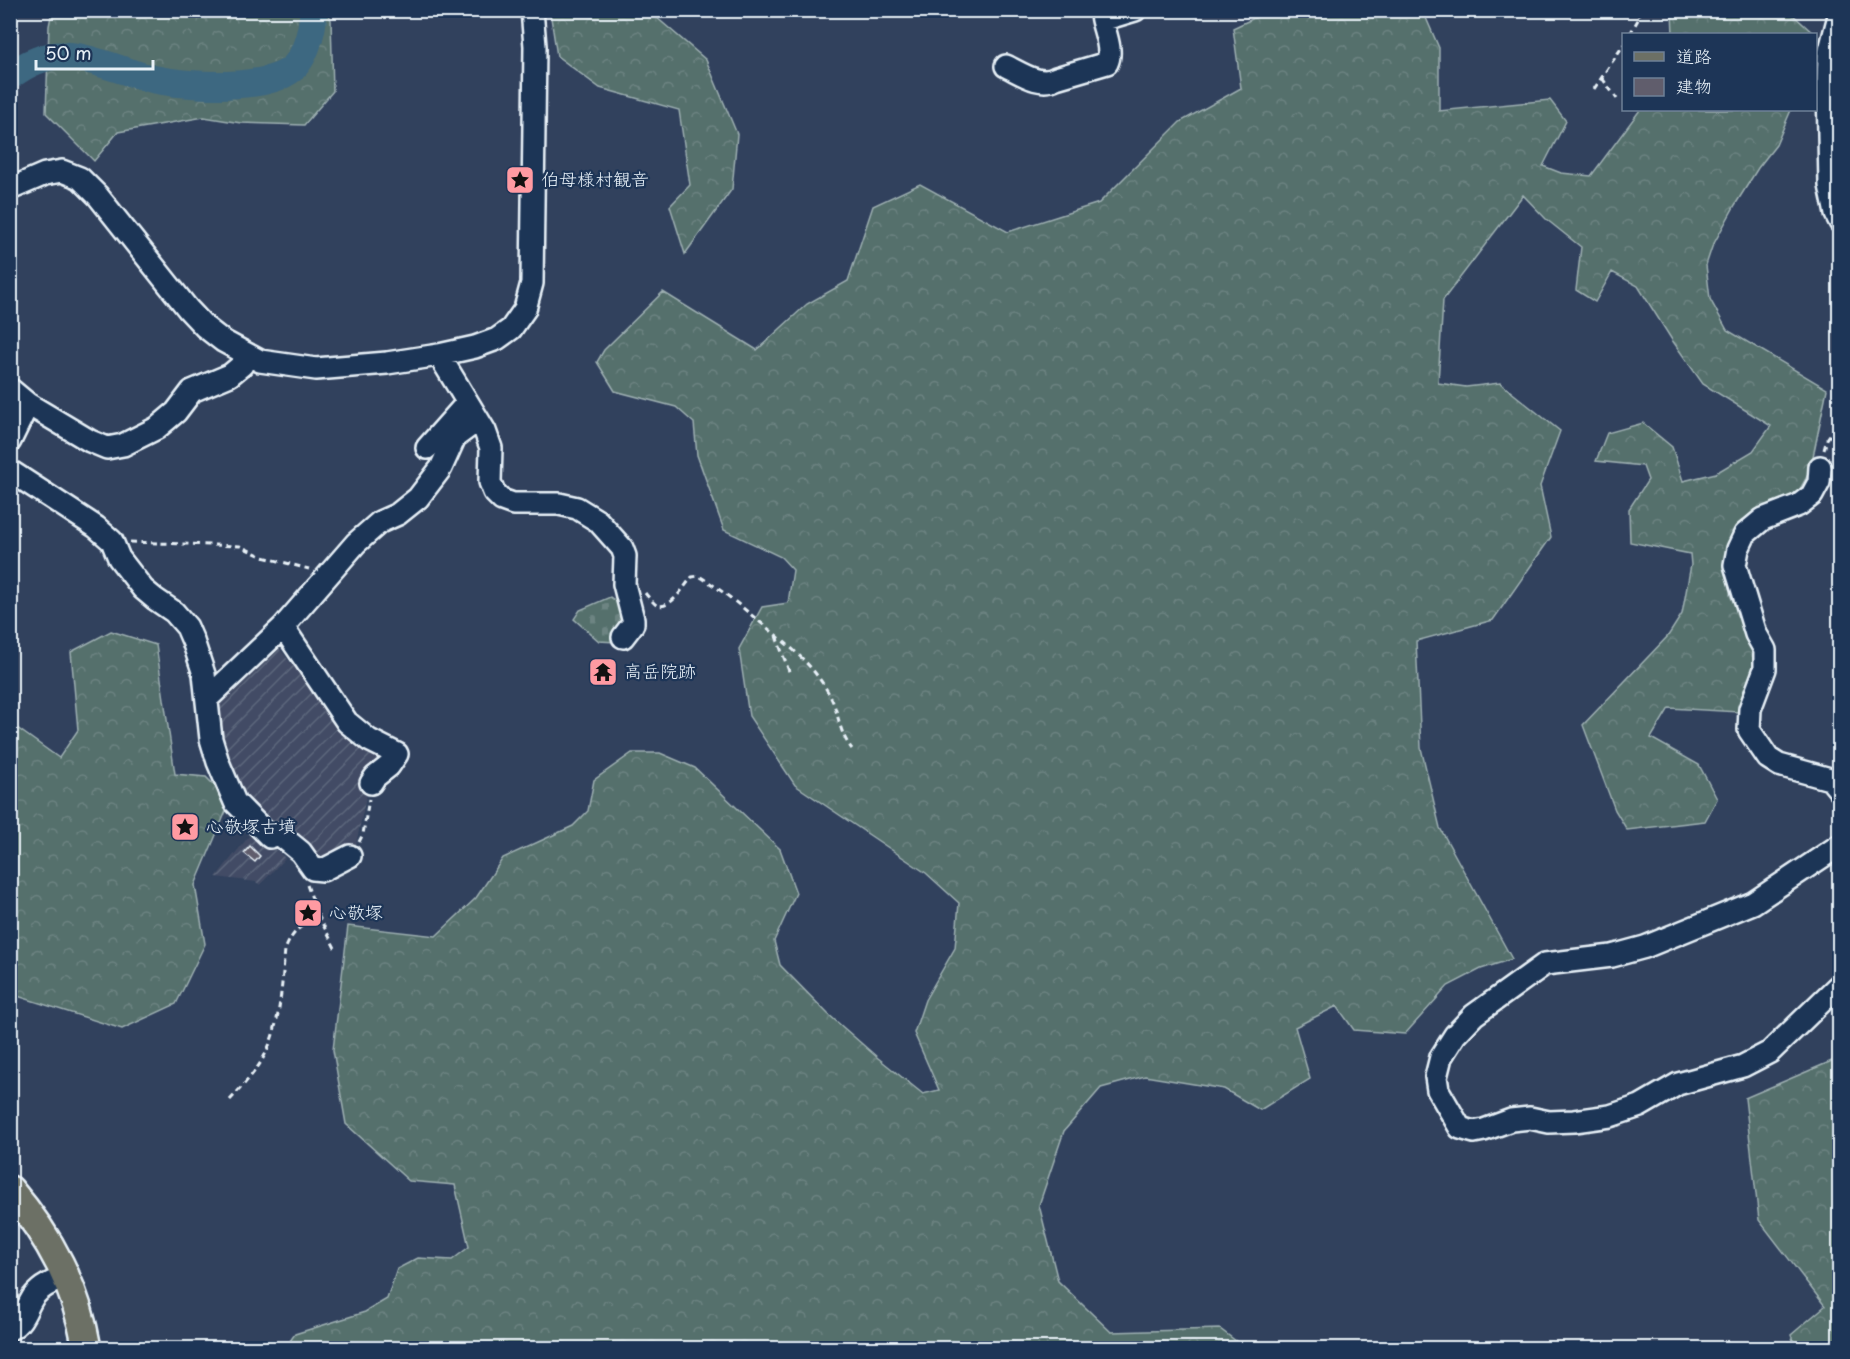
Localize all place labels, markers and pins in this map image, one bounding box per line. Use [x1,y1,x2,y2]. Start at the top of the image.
place icon: 伯母様村観音 [504,164,536,196]
place label: 伯母様村観音 [541,165,649,192]
temple icon: 高岳院跡 [587,656,619,688]
place label: 高岳院跡 [624,657,696,684]
place icon: 心敬塚古墳 [169,811,201,843]
place label: 心敬塚古墳 [206,812,296,839]
place icon: 心敬塚 [292,897,324,929]
place label: 心敬塚 [329,898,383,925]

